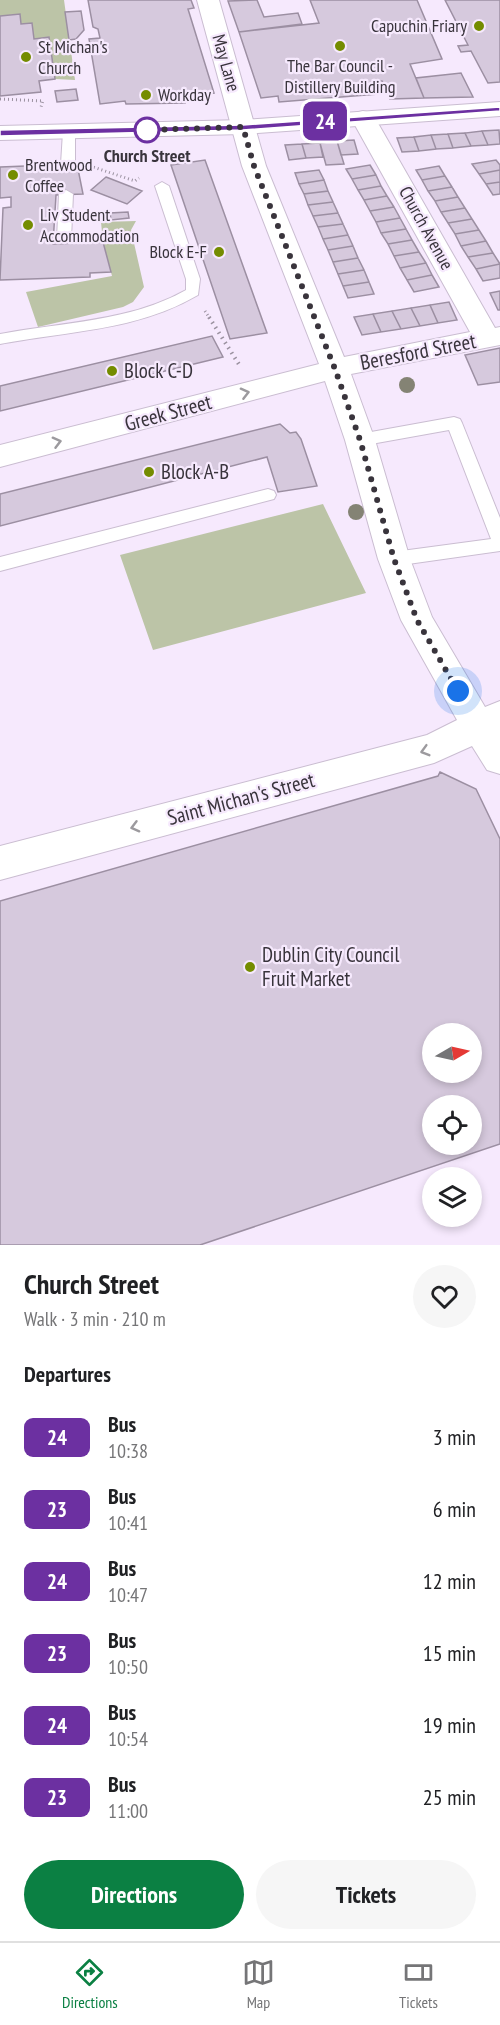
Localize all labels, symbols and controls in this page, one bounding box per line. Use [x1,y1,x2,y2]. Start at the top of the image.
place label: Capuchin Friary [371,14,467,37]
marker: Capuchin Friary [472,19,486,33]
street label: May Lane [207,32,246,94]
place label: St Michan's Church [38,35,108,79]
marker: The Bar Council - Distillery Building [333,39,347,53]
marker: St Michan's Church [19,50,33,64]
place label: The Bar Council - Distillery Building [285,54,395,98]
place label: Workday [158,83,211,106]
marker: Workday [139,88,153,102]
line badge: 24 [298,102,352,140]
text: 24 [315,108,335,135]
marker: Church Street [134,117,160,143]
place label: Church Street [104,144,191,167]
place label: Brentwood Coffee [25,153,93,197]
marker: Brentwood Coffee [6,168,20,182]
street label: Church Avenue [394,182,459,274]
place label: Liv Student Accommodation [40,203,139,247]
marker: Liv Student Accommodation [21,218,35,232]
place label: Block E-F [149,240,207,263]
marker: Block E-F [212,245,226,259]
street label: Beresford Street [358,327,478,376]
place label: Block C-D [124,357,193,384]
marker: Block C-D [105,364,119,378]
one-way arrow [240,387,250,400]
street label: Greek Street [121,388,214,437]
one-way arrow [51,436,61,449]
place label: Block A-B [161,458,229,485]
marker: Block A-B [142,465,156,479]
your location [443,676,473,706]
one-way arrow [420,743,430,756]
street label: Saint Michan's Street [164,766,318,831]
one-way arrow [130,820,140,833]
place label: Dublin City Council Fruit Market [262,941,399,992]
marker: Dublin City Council Fruit Market [243,960,257,974]
north arrow [422,1023,482,1083]
map controls [422,1023,482,1227]
button: locate [422,1095,482,1155]
button: layers [422,1167,482,1227]
text: Church Street [24,1265,159,1302]
button: heart [413,1265,476,1328]
text: Walk · 3 min · 210 m [24,1306,166,1332]
text: Departures [24,1360,111,1388]
text: Bus [108,1410,136,1438]
text: 3 min [433,1423,476,1451]
text: 24 [47,1424,67,1451]
text: 10:38 [108,1438,148,1464]
text: Bus [108,1482,136,1510]
text: 6 min [433,1495,476,1523]
text: 23 [47,1496,67,1523]
text: 10:41 [108,1510,148,1536]
text: Bus [108,1554,136,1582]
text: 12 min [423,1567,476,1595]
text: 24 [47,1568,67,1595]
text: 10:47 [108,1582,148,1608]
text: Bus [108,1626,136,1654]
text: 15 min [423,1639,476,1667]
text: 23 [47,1640,67,1667]
text: 10:50 [108,1654,148,1680]
text: Bus [108,1698,136,1726]
text: 19 min [423,1711,476,1739]
text: 24 [47,1712,67,1739]
text: 10:54 [108,1726,148,1752]
text: Bus [108,1770,136,1798]
text: 25 min [423,1783,476,1811]
text: 23 [47,1784,67,1811]
text: 11:00 [108,1798,148,1824]
button: Directions [24,1860,244,1929]
button: Tickets [256,1860,476,1929]
tab: Directions [62,1956,118,2012]
tab: Map [242,1956,275,2012]
tab: Tickets [399,1956,438,2012]

